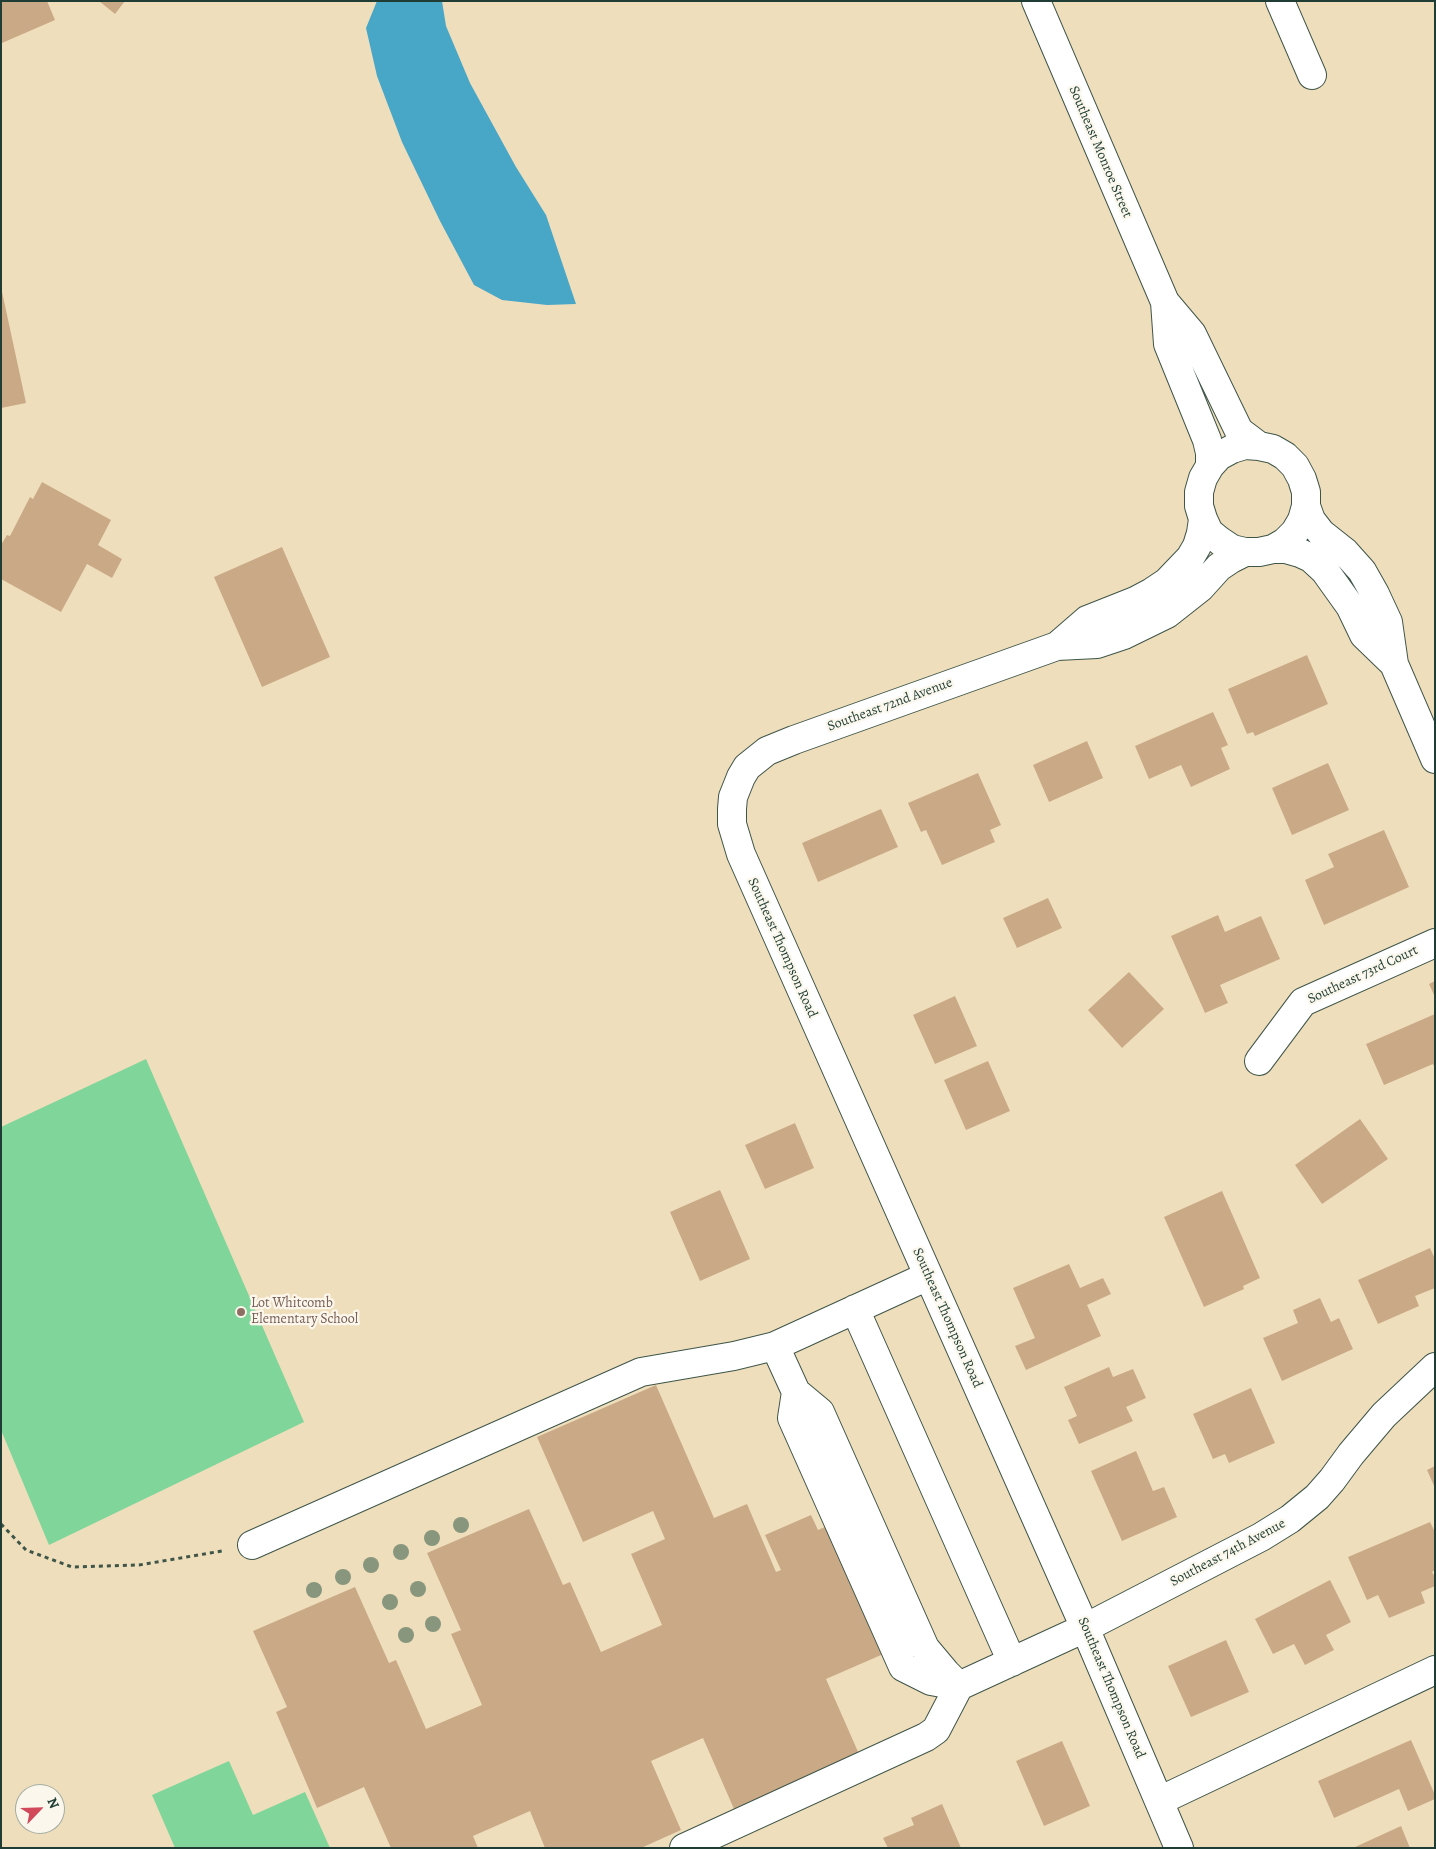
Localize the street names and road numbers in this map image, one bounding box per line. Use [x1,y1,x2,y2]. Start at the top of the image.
street label: Southeast Monroe Street [1065,84,1135,220]
street label: Southeast 72nd Avenue [825,675,955,735]
street label: Southeast Thompson Road [743,875,821,1021]
street label: Southeast 73rd Court [1305,942,1421,1008]
street label: Southeast Thompson Road [908,1245,986,1391]
street label: Southeast 74th Avenue [1167,1515,1289,1591]
street label: Southeast Thompson Road [1074,1615,1148,1761]

